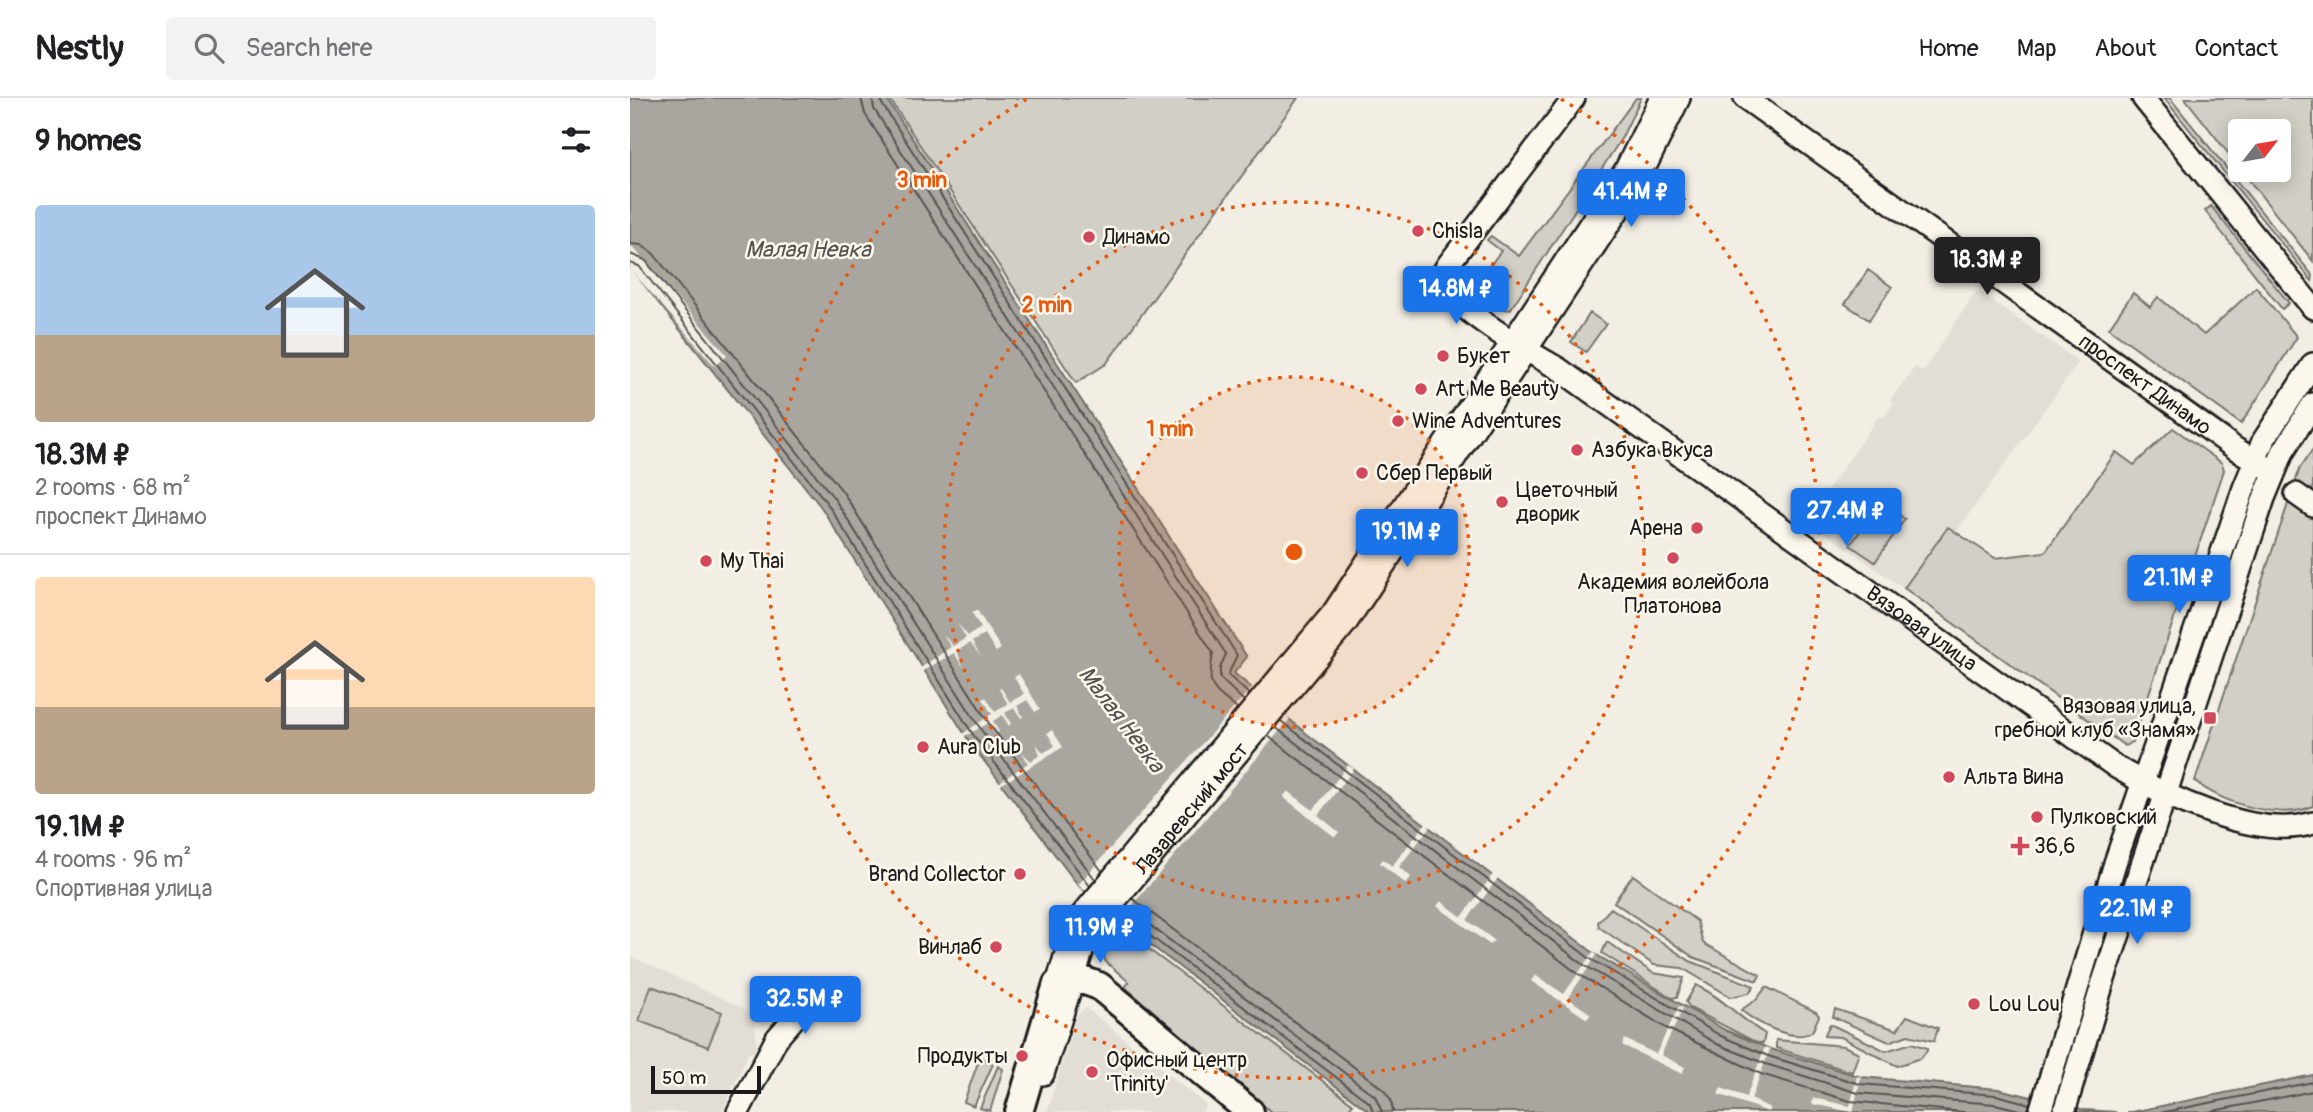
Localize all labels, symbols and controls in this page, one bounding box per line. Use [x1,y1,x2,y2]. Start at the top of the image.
search box [166,17,656,80]
text: Nestly [35,28,124,69]
icon: search [190,29,228,67]
text: Search here [246,32,373,64]
text: Home [1918,34,1979,63]
text: Map [2017,34,2057,63]
text: About [2095,34,2157,63]
text: Contact [2195,34,2278,63]
north arrow [2228,119,2291,182]
map controls [2228,119,2291,182]
icon: filters [557,121,595,159]
text: 9 homes [35,122,141,159]
text: 3 min [897,167,947,194]
pin: 41.4M ₽ [1566,170,1696,229]
text: 41.4M ₽ [1593,177,1669,206]
place label: Chisla [1432,218,1483,245]
marker: Chisla [1410,223,1426,239]
place label: Динамо [1102,224,1170,251]
marker: Динамо [1081,229,1097,245]
water label: Малая Невка [745,235,872,264]
pin: 18.3M ₽ [1922,238,2052,297]
text: 18.3M ₽ [1950,245,2024,274]
icon: home [252,250,378,376]
pin: 14.8M ₽ [1391,266,1521,326]
text: 14.8M ₽ [1419,274,1493,303]
text: 2 min [1022,292,1072,319]
street label: проспект Динамо [2073,328,2217,441]
place label: Букет [1457,343,1511,370]
marker: Букет [1435,348,1451,364]
place label: Art Me Beauty [1435,376,1559,403]
marker: Art Me Beauty [1413,381,1429,397]
place label: Wine Adventures [1412,408,1562,435]
marker: Wine Adventures [1390,413,1406,429]
text: 1 min [1147,416,1194,443]
text: 18.3M ₽ [35,436,131,473]
place label: Азбука Вкуса [1591,437,1713,464]
marker: Азбука Вкуса [1569,442,1585,458]
place label: Сбер Первый [1376,460,1493,487]
marker: Сбер Первый [1354,465,1370,481]
text: 2 rooms · 68 m² [35,473,191,502]
place label: Цветочный дворик [1516,477,1618,528]
pin: 27.4M ₽ [1781,489,1911,548]
marker: Цветочный дворик [1494,494,1510,510]
text: 27.4M ₽ [1807,496,1885,525]
text: проспект Динамо [35,502,207,531]
pin: 19.1M ₽ [1342,510,1472,569]
place label: Арена [1629,515,1683,542]
text: 19.1M ₽ [1372,517,1442,546]
marker: Арена [1689,520,1705,536]
centre of rings [1282,540,1306,564]
place label: My Thai [720,548,784,575]
marker: Академия волейбола Платонова [1665,550,1681,566]
marker: My Thai [698,553,714,569]
pin: 21.1M ₽ [2114,556,2244,615]
text: 21.1M ₽ [2143,563,2215,592]
place label: Академия волейбола Платонова [1577,569,1769,620]
street label: Вязовая улица [1861,580,1982,677]
icon: home [252,622,378,748]
water label: Малая Невка [1072,660,1172,779]
place label: Вязовая улица, гребной клуб «Знамя» [1995,693,2196,744]
marker: Вязовая улица, гребной клуб «Знамя» [2202,710,2218,726]
place label: Aura Club [937,734,1021,761]
street label: Лазаревский мост [1128,737,1255,881]
marker: Aura Club [915,739,931,755]
place label: Альта Вина [1963,764,2064,791]
marker: Альта Вина [1941,769,1957,785]
place label: Пулковский [2051,804,2157,831]
text: 19.1M ₽ [35,808,127,845]
marker: Пулковский [2029,809,2045,825]
place label: 36,6 [2034,833,2076,860]
marker: 36,6 [2012,838,2028,854]
text: 4 rooms · 96 m² [35,845,191,874]
place label: Brand Collector [868,861,1006,888]
marker: Brand Collector [1012,866,1028,882]
text: Спортивная улица [35,874,212,903]
pin: 22.1M ₽ [2072,886,2202,946]
text: 22.1M ₽ [2099,894,2175,923]
pin: 11.9M ₽ [1035,906,1165,965]
text: 11.9M ₽ [1065,913,1135,942]
place label: Винлаб [918,934,982,961]
marker: Винлаб [988,939,1004,955]
pin: 32.5M ₽ [740,976,870,1036]
text: 32.5M ₽ [766,984,844,1013]
place label: Lou Lou [1988,991,2060,1018]
marker: Lou Lou [1966,996,1982,1012]
place label: Продукты [918,1043,1008,1070]
place label: Офисный центр 'Trinity' [1106,1047,1247,1098]
marker: Продукты [1014,1048,1030,1064]
scale bar [651,1063,761,1095]
marker: Офисный центр 'Trinity' [1084,1064,1100,1080]
text: 50 m [662,1066,706,1090]

